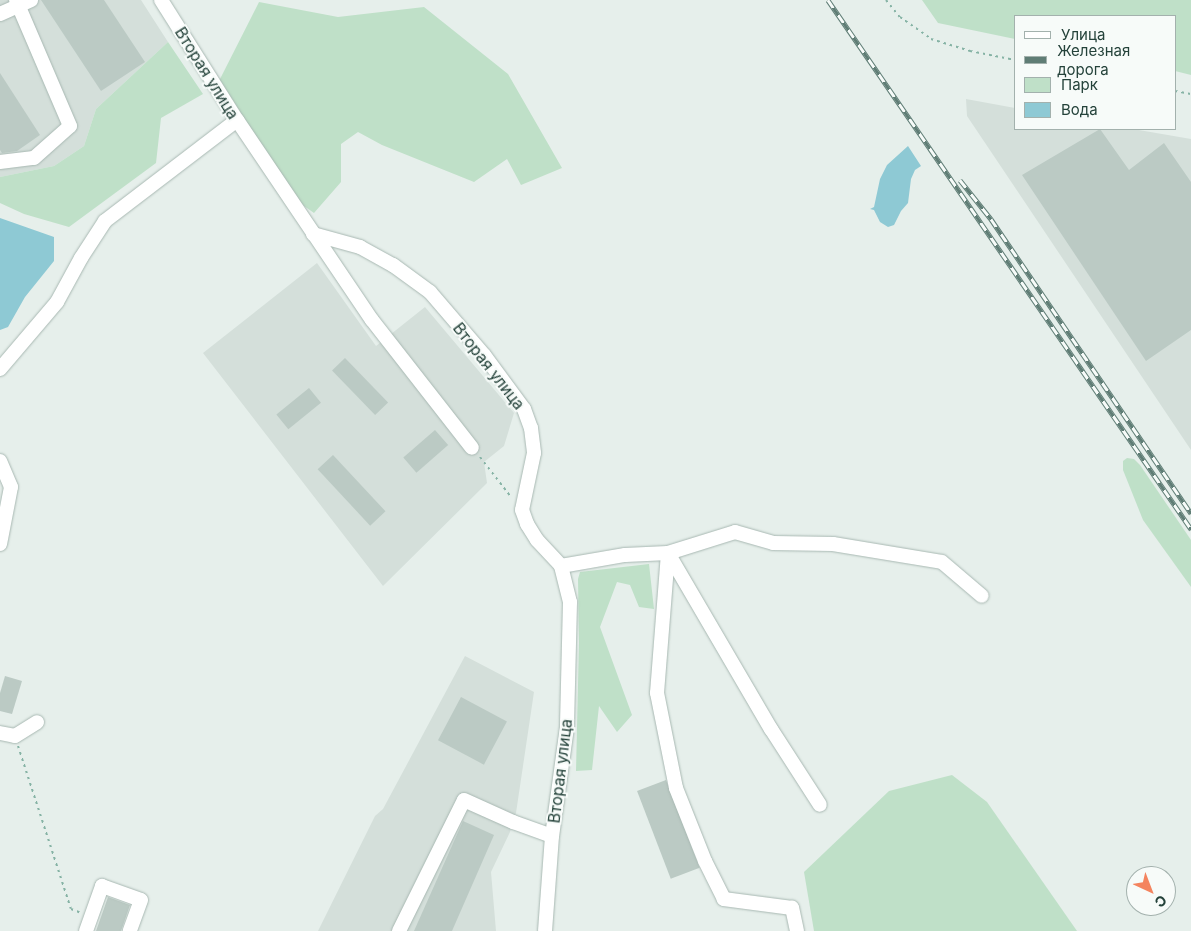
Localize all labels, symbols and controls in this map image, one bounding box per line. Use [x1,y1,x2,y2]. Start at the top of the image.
legend [1014,15,1176,130]
street label: Вторая улица [171,23,243,123]
text: Улица [1061,25,1105,44]
text: Железная дорога [1057,41,1130,79]
text: Парк [1061,75,1098,94]
text: Вода [1061,100,1098,119]
street label: Вторая улица [449,319,529,413]
street label: Вторая улица [544,718,576,824]
north arrow [1126,866,1176,916]
text: С [1151,892,1170,911]

